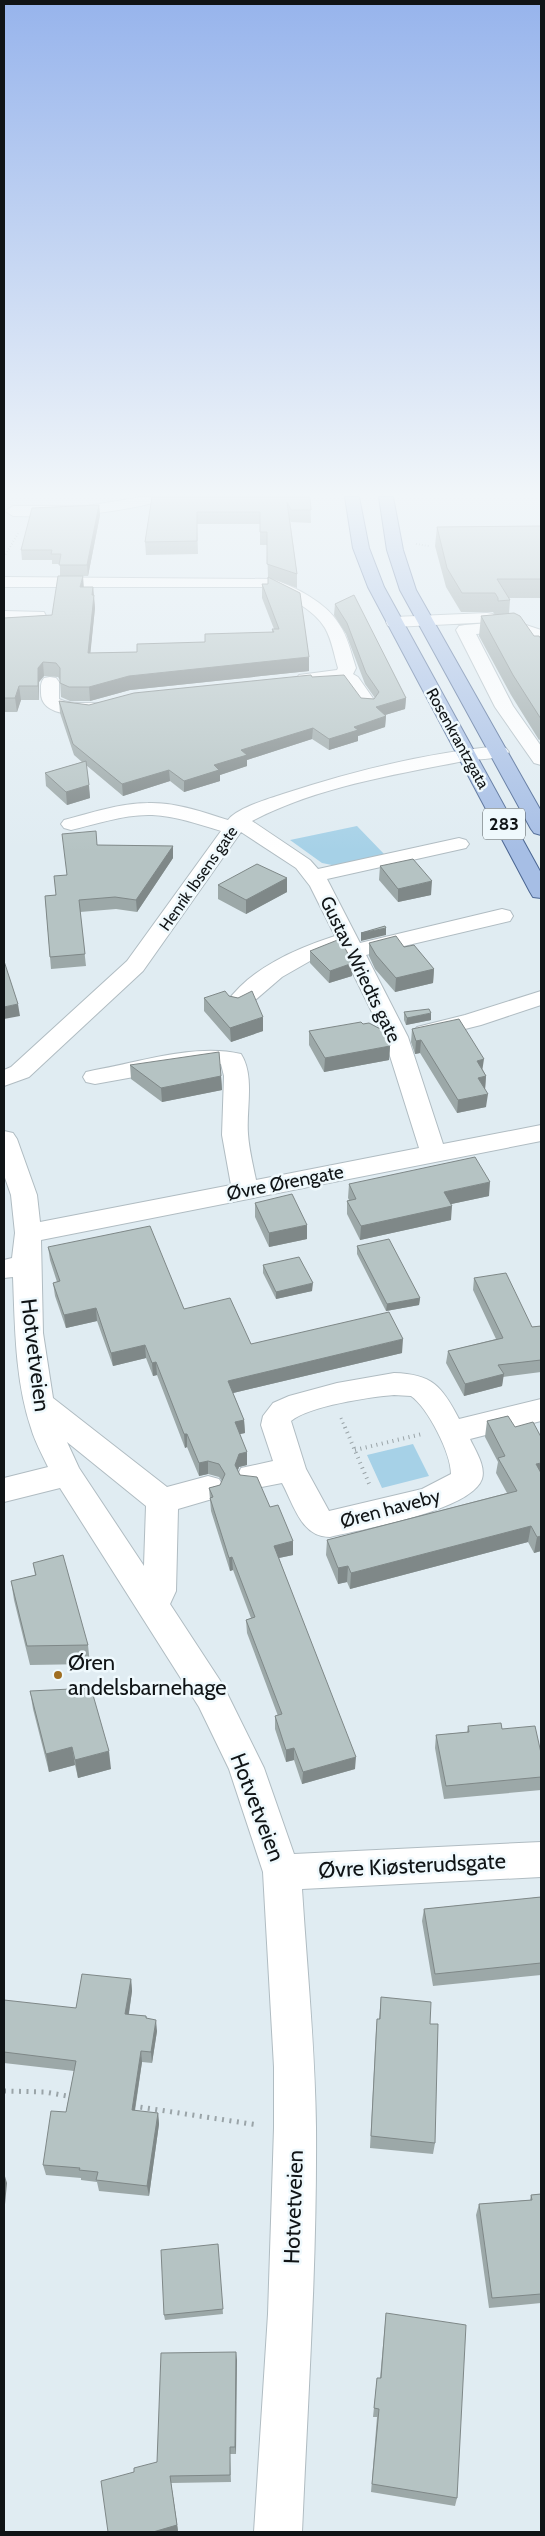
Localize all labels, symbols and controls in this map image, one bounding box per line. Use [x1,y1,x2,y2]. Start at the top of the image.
street label: Rosenkrantzgata [422,685,493,792]
road number: 283 [483,809,525,840]
street label: Henrik Ibsens gate [155,822,242,934]
street label: Gustav Wriedts gate [315,892,406,1046]
street label: Øvre Ørengate [225,1160,346,1205]
street label: Hotvetveien [15,1297,56,1413]
street label: Øren haveby [338,1484,443,1533]
place label: Øren andelsbarnehage [68,1649,227,1701]
marker: Øren andelsbarnehage [52,1669,64,1681]
street label: Hotvetveien [225,1749,291,1865]
street label: Øvre Kiøsterudsgate [318,1847,506,1884]
street label: Hotvetveien [278,2150,309,2264]

